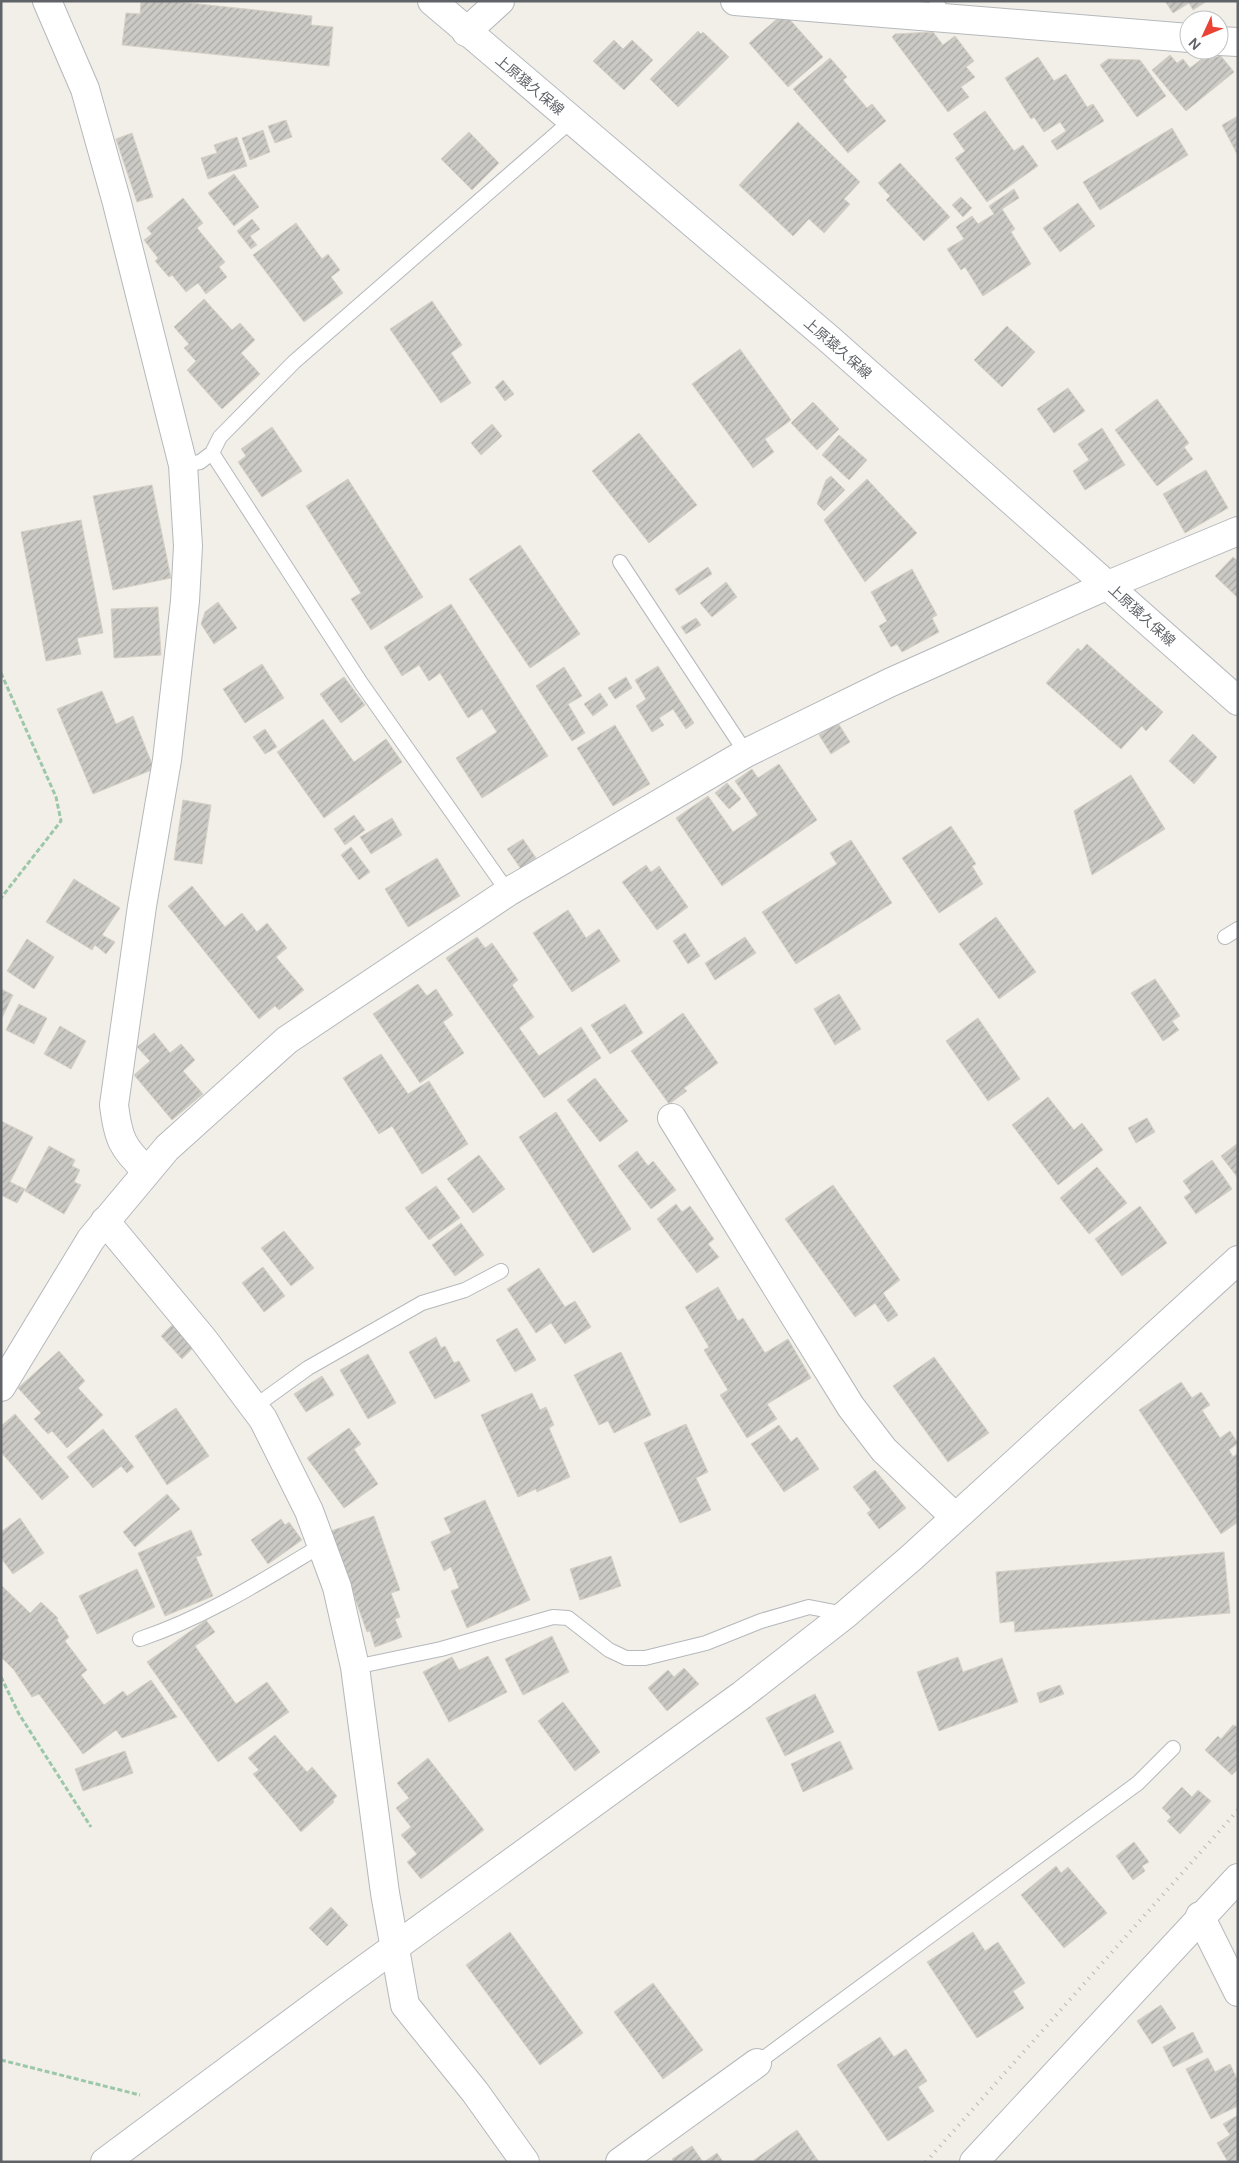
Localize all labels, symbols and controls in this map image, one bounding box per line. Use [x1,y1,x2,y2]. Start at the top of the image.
north arrow [1179,10,1229,60]
text: N [1185,34,1205,54]
street label: 上原猿久保線 [492,51,568,119]
street label: 上原猿久保線 [800,314,876,382]
street label: 上原猿久保線 [1105,580,1179,650]

